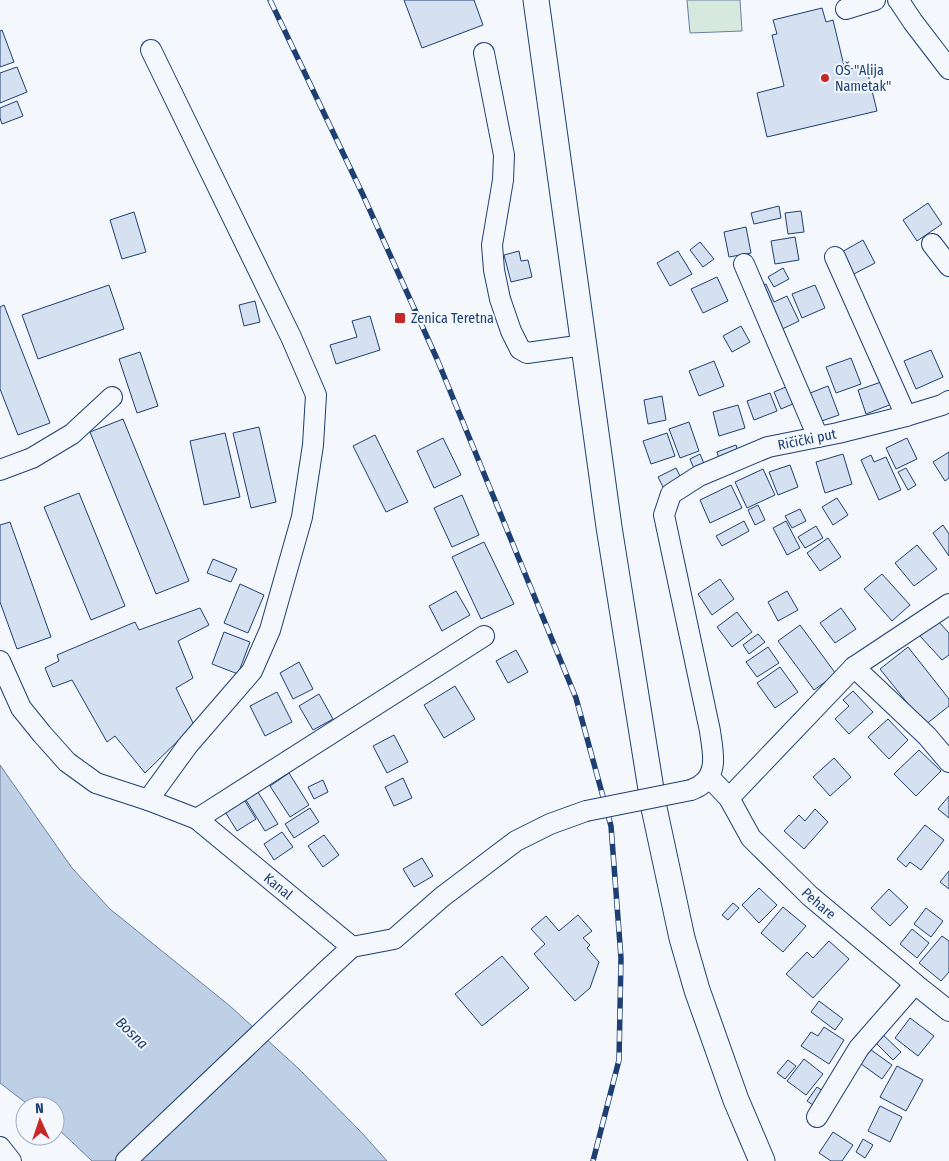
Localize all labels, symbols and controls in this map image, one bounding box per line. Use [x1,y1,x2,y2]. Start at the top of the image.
place label: OŠ "Alija Nametak" [835,61,891,95]
marker: OŠ "Alija Nametak" [819,72,831,84]
place label: Zenica Teretna [411,310,494,327]
marker: Zenica Teretna [393,311,407,325]
street label: Ričički put [776,425,838,454]
street label: Kanal [260,870,296,903]
street label: Pehare [798,885,839,923]
water label: Bosna [112,1013,152,1053]
north arrow [15,1096,65,1146]
text: N [35,1100,44,1117]

